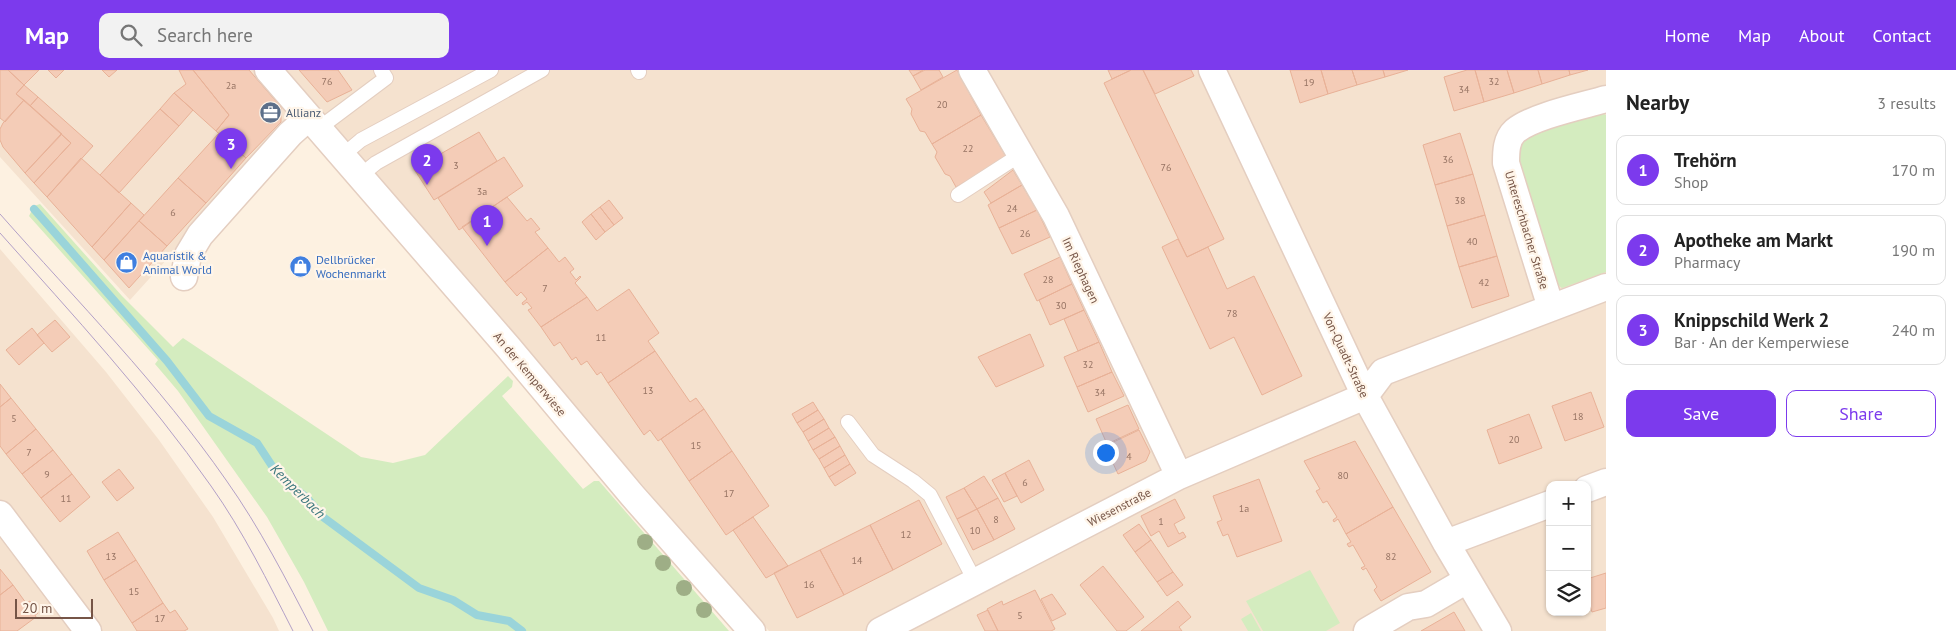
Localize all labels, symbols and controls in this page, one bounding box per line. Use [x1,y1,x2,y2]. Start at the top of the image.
search box [99,13,449,58]
text: Map [25,20,69,51]
icon: search [117,21,145,49]
text: Search here [157,23,253,47]
text: Home [1664,24,1710,47]
text: Map [1738,24,1771,47]
text: About [1799,24,1845,47]
text: Contact [1873,24,1931,47]
house number: 76 [322,75,332,88]
house number: 32 [1489,75,1499,88]
house number: 19 [1304,76,1314,89]
house number: 2a [226,79,236,92]
house number: 34 [1459,83,1470,96]
text: Nearby [1626,89,1689,116]
text: 3 results [1877,93,1936,113]
house number: 20 [937,98,948,111]
office icon: Allianz [258,100,282,124]
place label: Allianz [286,105,321,120]
pin: 3 [215,128,247,169]
house number: 22 [963,142,973,155]
pin: 2 [411,144,443,185]
text: Trehörn [1674,148,1737,172]
house number: 36 [1443,153,1453,166]
house number: 3 [453,159,459,172]
text: 1 [1638,160,1648,180]
text: 170 m [1892,160,1935,180]
house number: 76 [1161,161,1171,174]
street label: Untereschbacher Straße [1502,169,1552,291]
text: Shop [1674,172,1708,192]
house number: 3a [477,185,487,198]
house number: 38 [1455,194,1465,207]
house number: 24 [1007,202,1018,215]
pin: 1 [471,205,503,246]
house number: 6 [170,206,176,219]
house number: 26 [1020,227,1030,240]
text: Apotheke am Markt [1674,228,1833,252]
street label: Im Riephagen [1059,235,1103,305]
house number: 40 [1467,235,1478,248]
text: 2 [1638,240,1648,260]
text: 190 m [1892,240,1935,260]
place label: Aquaristik & Animal World [143,248,212,277]
shop icon: Aquaristik & Animal World [115,250,139,274]
place label: Dellbrücker Wochenmarkt [316,252,386,281]
text: Pharmacy [1674,252,1740,272]
shop icon: Dellbrücker Wochenmarkt [288,254,312,278]
house number: 28 [1043,273,1053,286]
house number: 42 [1479,276,1489,289]
house number: 7 [542,282,548,295]
house number: 30 [1056,299,1067,312]
house number: 78 [1227,307,1237,320]
text: Knippschild Werk 2 [1674,308,1829,332]
street label: Von-Quadt-Straße [1319,309,1372,400]
text: 3 [1638,320,1648,340]
text: 240 m [1892,320,1935,340]
street label: An der Kemperwiese [490,329,570,419]
house number: 11 [596,331,606,344]
text: Bar · An der Kemperwiese [1674,332,1849,352]
house number: 32 [1083,358,1093,371]
house number: 13 [643,384,653,397]
house number: 34 [1095,386,1106,399]
button: Save [1626,390,1776,437]
button: Share [1786,390,1936,437]
house number: 18 [1573,410,1583,423]
house number: 5 [11,412,17,425]
house number: 20 [1509,433,1520,446]
house number: 15 [691,439,701,452]
your location [1093,440,1119,466]
house number: 7 [26,446,32,459]
house number: 4 [1126,450,1132,463]
water label: Kemperbach [267,460,329,522]
house number: 9 [44,468,50,481]
house number: 80 [1338,469,1349,482]
house number: 6 [1022,476,1028,489]
map controls [1546,481,1591,616]
button: + [1546,481,1591,526]
street label: Wiesenstraße [1085,485,1153,529]
house number: 17 [724,487,734,500]
house number: 11 [61,492,71,505]
house number: 1a [1239,502,1249,515]
house number: 8 [993,513,999,526]
house number: 1 [1158,515,1164,528]
house number: 10 [970,524,981,537]
button: − [1546,526,1591,571]
house number: 12 [901,528,911,541]
house number: 13 [106,550,116,563]
house number: 82 [1386,550,1396,563]
house number: 14 [852,554,863,567]
button: layers [1546,571,1591,616]
house number: 16 [804,578,814,591]
house number: 15 [129,585,139,598]
scale bar [15,596,92,619]
text: 20 m [22,599,52,617]
house number: 5 [1017,609,1023,622]
house number: 17 [155,612,165,625]

